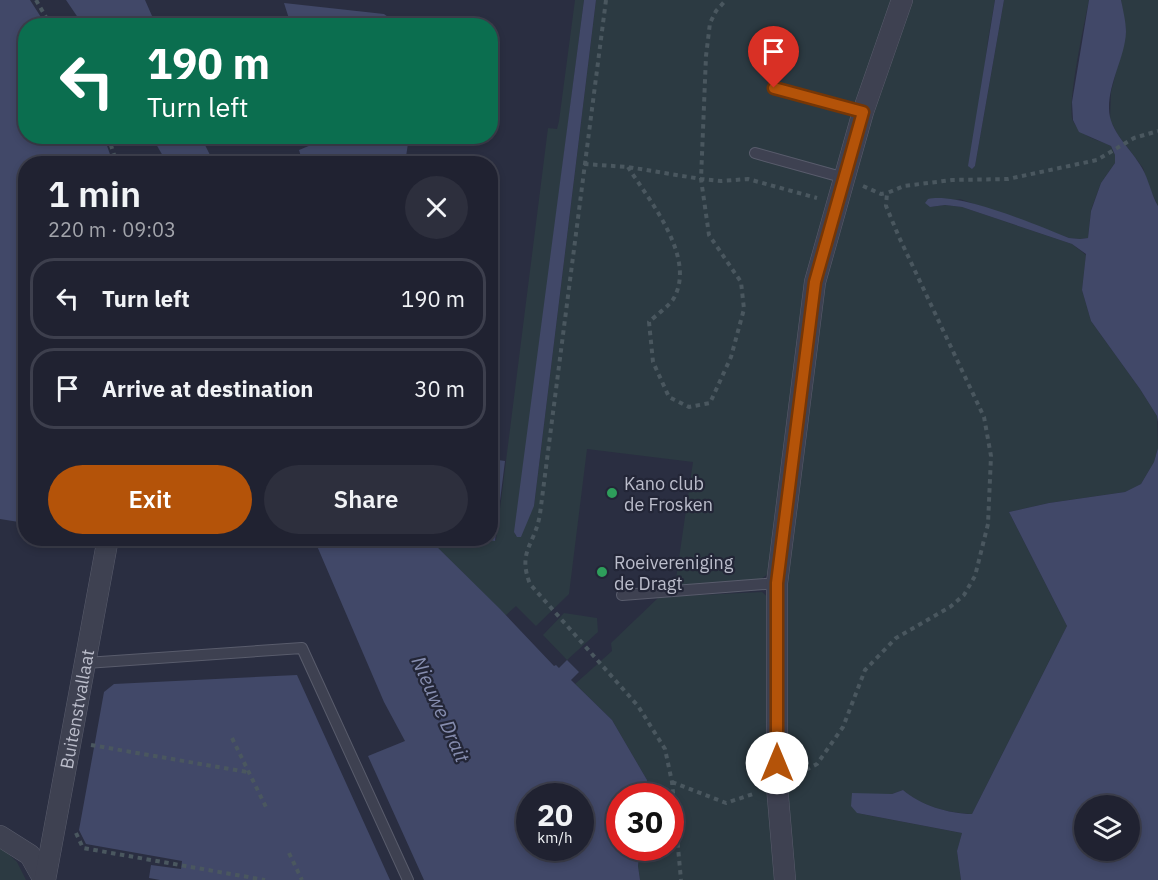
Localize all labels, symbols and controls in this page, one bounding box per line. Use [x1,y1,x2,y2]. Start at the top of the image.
pin [748,26,799,88]
icon: arrive [757,35,790,68]
text: 190 m [147,36,270,91]
icon: left [48,42,126,120]
text: Turn left [147,89,248,124]
text: 1 min [48,170,141,217]
button: close [405,176,468,239]
text: 220 m · 09:03 [48,216,176,243]
icon: left [51,282,84,315]
text: Turn left [102,284,190,313]
text: 190 m [401,284,465,313]
icon: arrive [51,372,84,405]
text: Arrive at destination [102,374,313,403]
text: 30 m [414,374,465,403]
button: Exit [48,465,252,534]
button: Share [264,465,468,534]
place label: Kano club de Frosken [624,472,713,516]
marker: Kano club de Frosken [605,486,619,500]
place label: Roeivereniging de Dragt [614,551,734,595]
marker: Roeivereniging de Dragt [595,565,609,579]
street label: Buitenstvallaat [54,647,99,771]
water label: Nieuwe Drait [406,652,477,767]
position arrow [745,731,809,795]
speed limit sign: 30 [606,783,684,861]
text: 20 [537,795,573,834]
map controls [1074,795,1140,861]
button: layers [1074,795,1140,861]
text: km/h [537,828,573,847]

